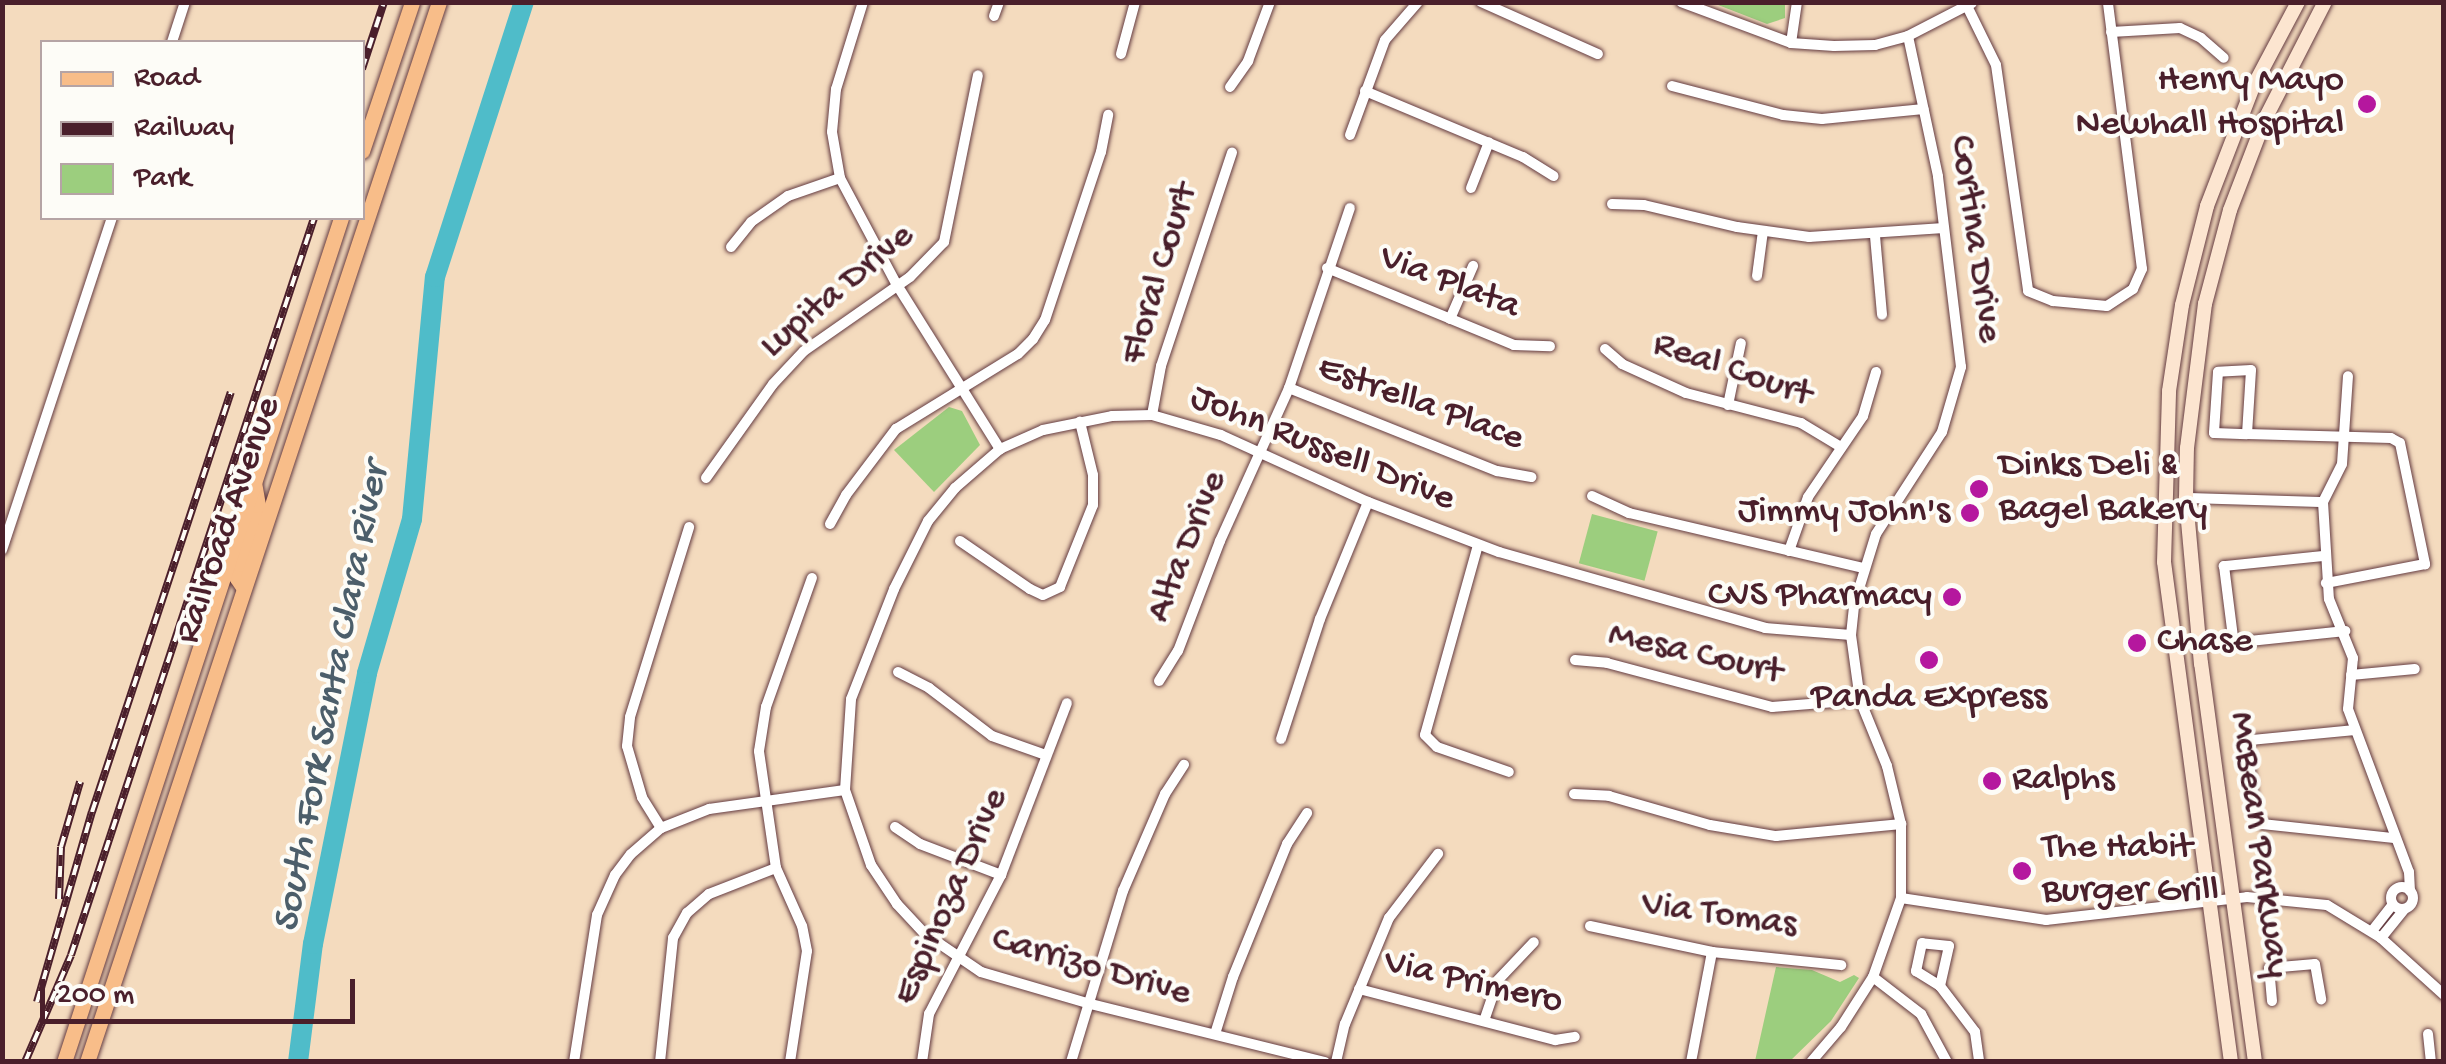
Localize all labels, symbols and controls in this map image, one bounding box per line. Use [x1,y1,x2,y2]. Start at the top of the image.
legend [40,40,365,220]
place label: Henry Mayo Newhall Hospital [2076,59,2344,148]
text: Road [134,62,200,97]
marker: Henry Mayo Newhall Hospital [2354,91,2380,117]
text: Railway [134,112,234,147]
street label: Cortina Drive [1937,133,2011,345]
text: Park [134,162,191,197]
street label: Floral Court [1112,178,1210,370]
street label: Lupita Drive [752,214,924,370]
street label: Via Plata [1372,236,1526,332]
street label: Real Court [1647,323,1817,419]
street label: Estrella Place [1311,347,1529,463]
street label: John Russell Drive [1183,376,1461,524]
street label: Railroad Avenue [167,392,293,650]
place label: Dinks Deli & Bagel Bakery [1999,444,2207,534]
water label: South Fork Santa Clara River [264,460,402,936]
street label: Alta Drive [1137,465,1239,629]
marker: Dinks Deli & Bagel Bakery [1968,478,1990,500]
place label: Jimmy John's [1738,490,1950,536]
marker: Jimmy John's [1959,502,1981,524]
place label: CVS Pharmacy [1708,574,1932,620]
marker: CVS Pharmacy [1941,586,1963,608]
street label: Mesa Court [1604,613,1786,697]
place label: Chase [2157,620,2253,666]
marker: Chase [2126,632,2148,654]
marker: Panda Express [1918,649,1940,671]
place label: Panda Express [1811,676,2047,722]
street label: McBean Parkway [2217,709,2299,981]
place label: Ralphs [2012,758,2114,804]
marker: Ralphs [1981,770,2003,792]
street label: Espinoza Drive [884,782,1020,1012]
place label: The Habit Burger Grill [2042,826,2219,916]
marker: The Habit Burger Grill [2011,860,2033,882]
street label: Via Tomas [1639,883,1799,949]
street label: Carrizo Drive [986,918,1196,1018]
street label: Via Primero [1379,941,1567,1027]
scale bar [45,959,360,1021]
text: 200 m [57,979,134,1014]

